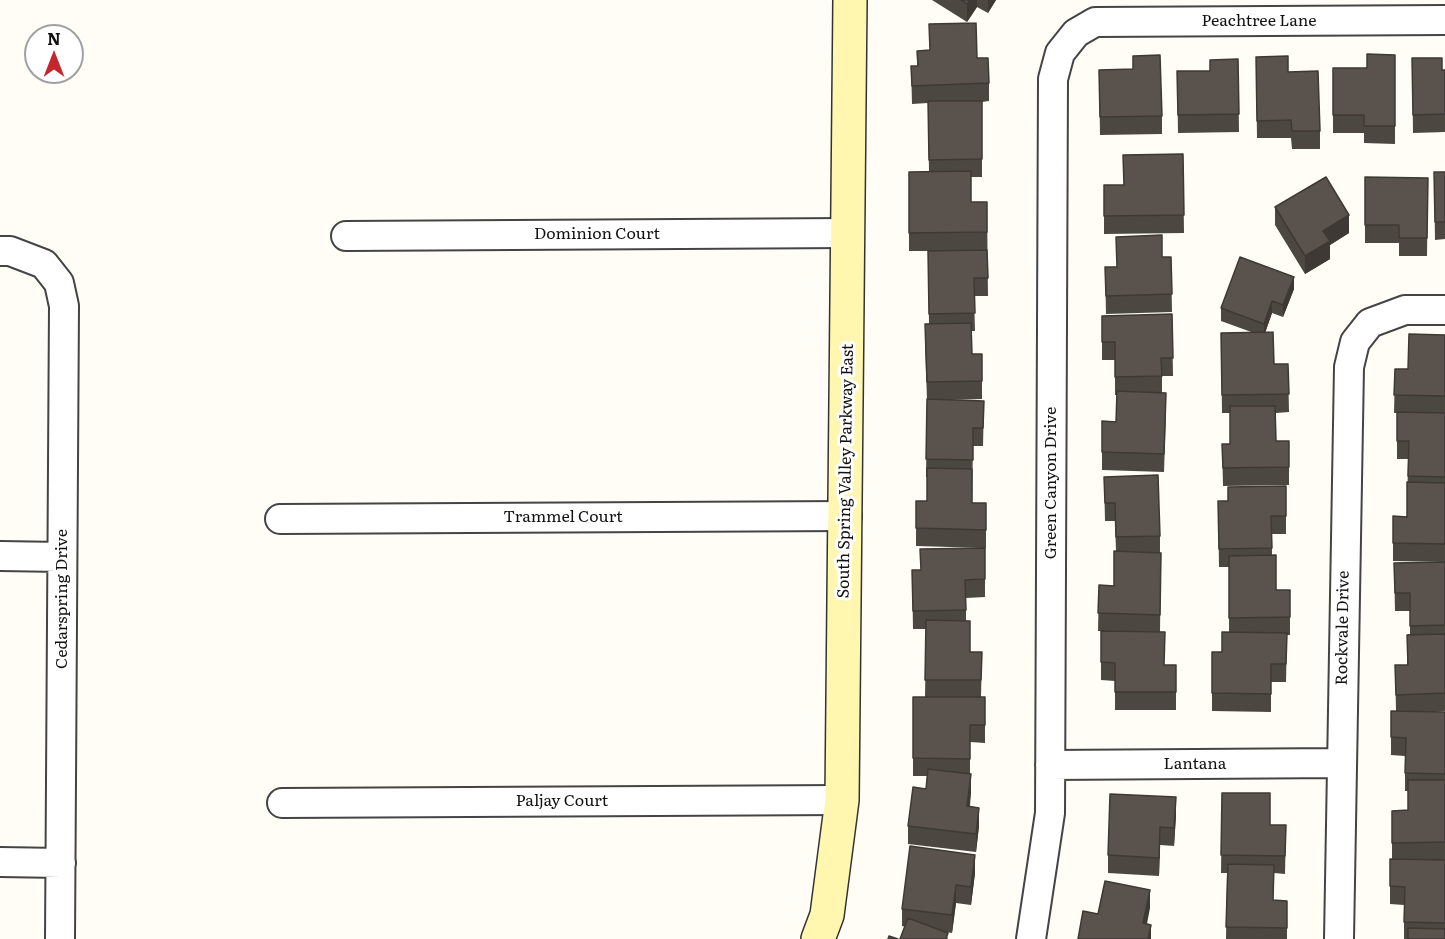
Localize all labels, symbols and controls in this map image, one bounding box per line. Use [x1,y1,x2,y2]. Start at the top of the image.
street label: Peachtree Lane [1201,11,1317,31]
north arrow [24,24,84,84]
text: N [47,26,61,50]
street label: Dominion Court [534,224,660,244]
street label: South Spring Valley Parkway East [834,343,858,599]
street label: Green Canyon Drive [1041,407,1061,559]
street label: Trammel Court [503,507,623,527]
street label: Cedarspring Drive [52,529,72,669]
street label: Rockvale Drive [1332,571,1354,685]
street label: Lantana [1164,754,1226,774]
street label: Paljay Court [516,791,608,811]

